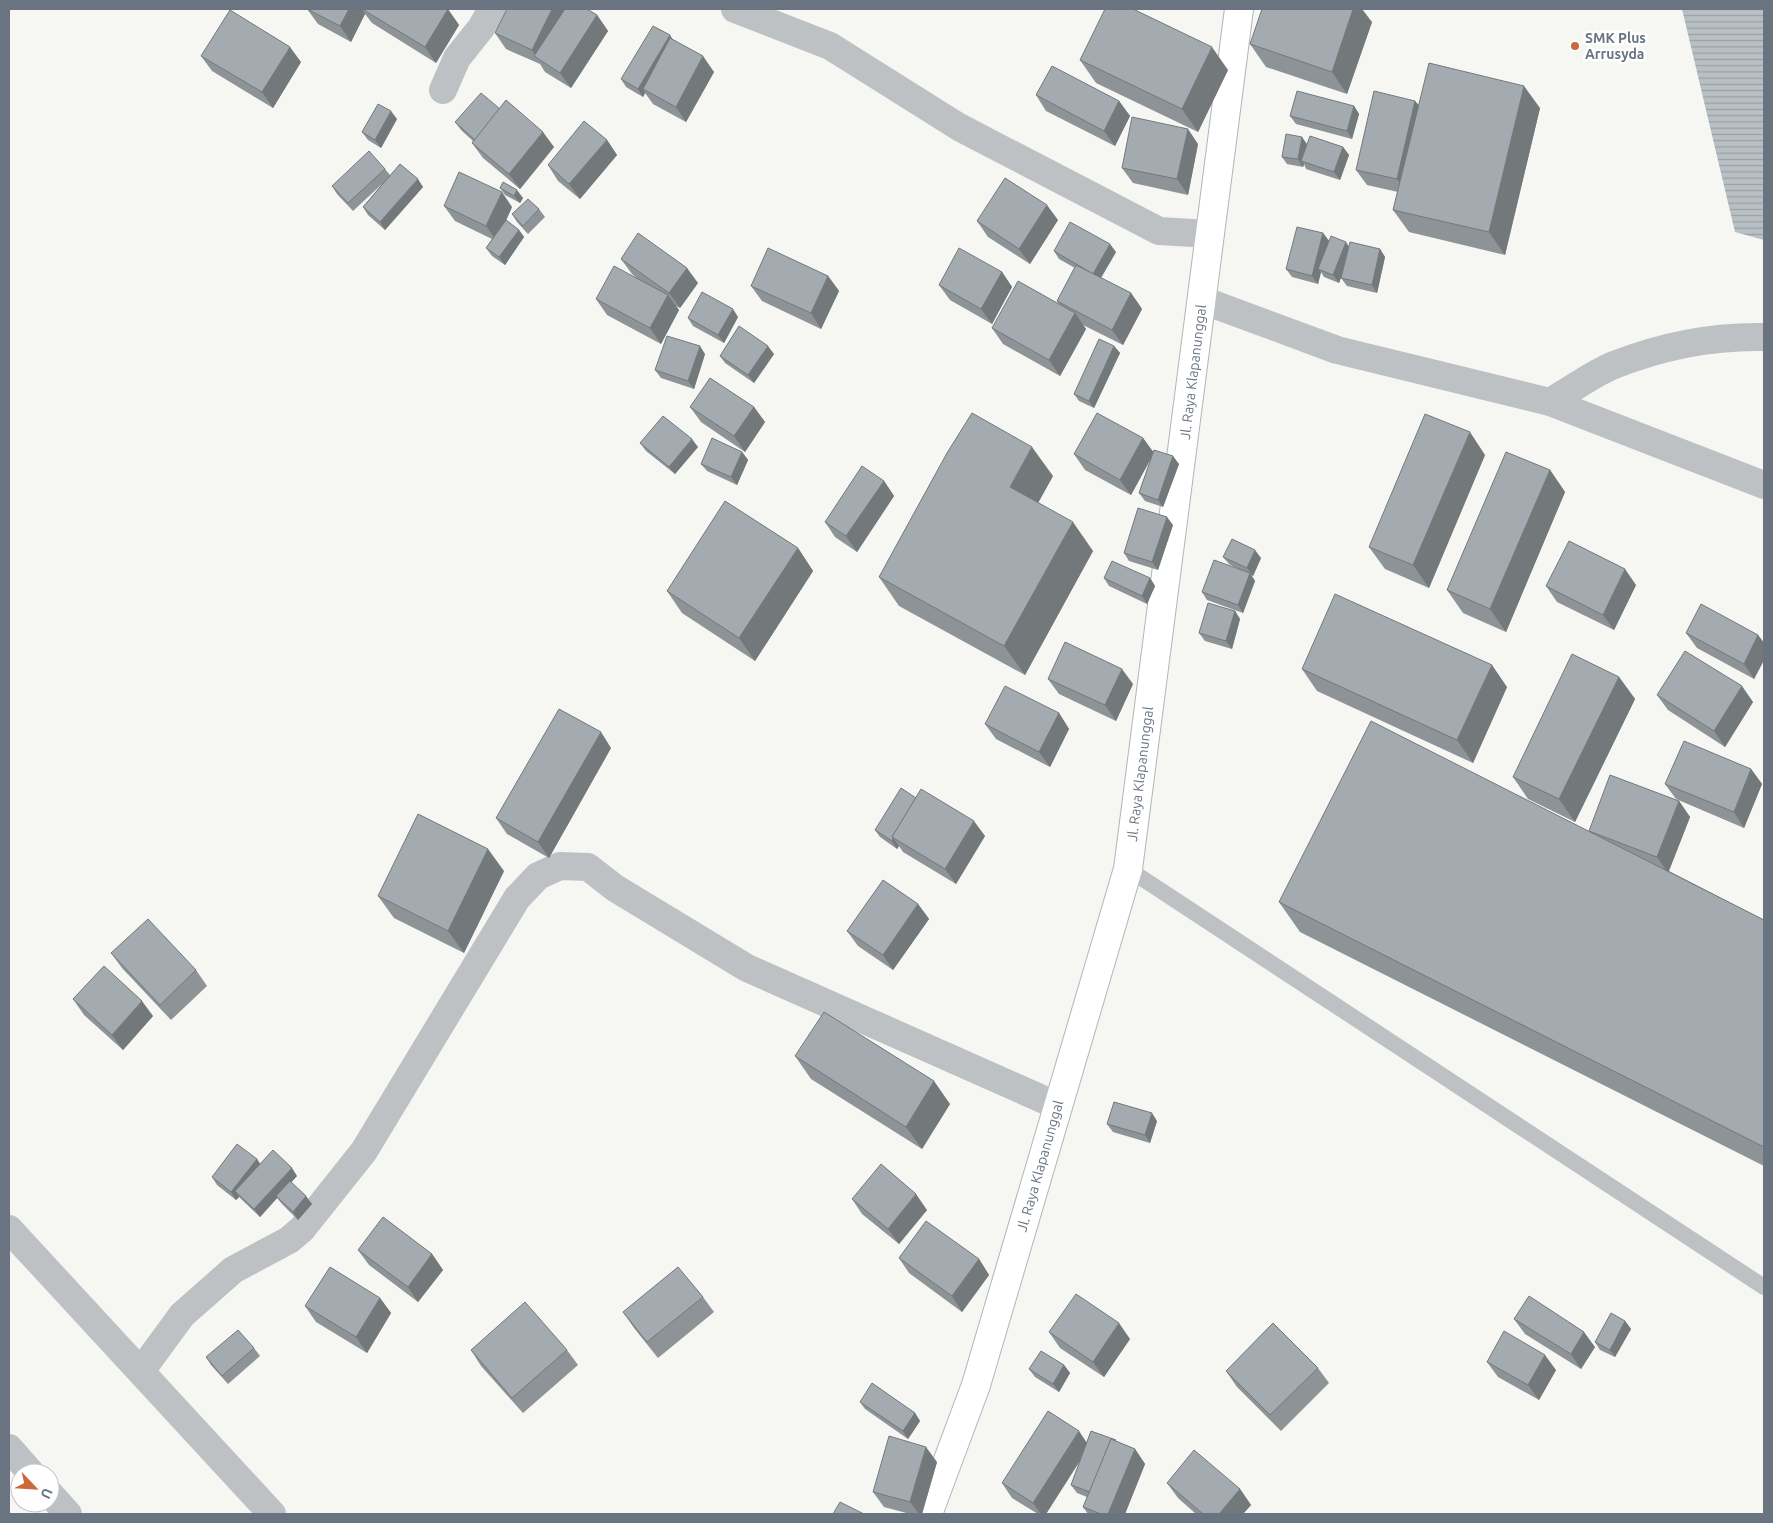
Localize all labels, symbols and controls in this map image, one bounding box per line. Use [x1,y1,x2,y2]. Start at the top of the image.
place label: SMK Plus Arrusyda [1585,30,1646,62]
marker: SMK Plus Arrusyda [1569,40,1581,52]
street label: Jl. Raya Klapanunggal [1177,303,1209,440]
street label: Jl. Raya Klapanunggal [1124,705,1156,842]
street label: Jl. Raya Klapanunggal [1014,1098,1067,1234]
north arrow [10,1463,60,1513]
text: U [37,1486,56,1501]

